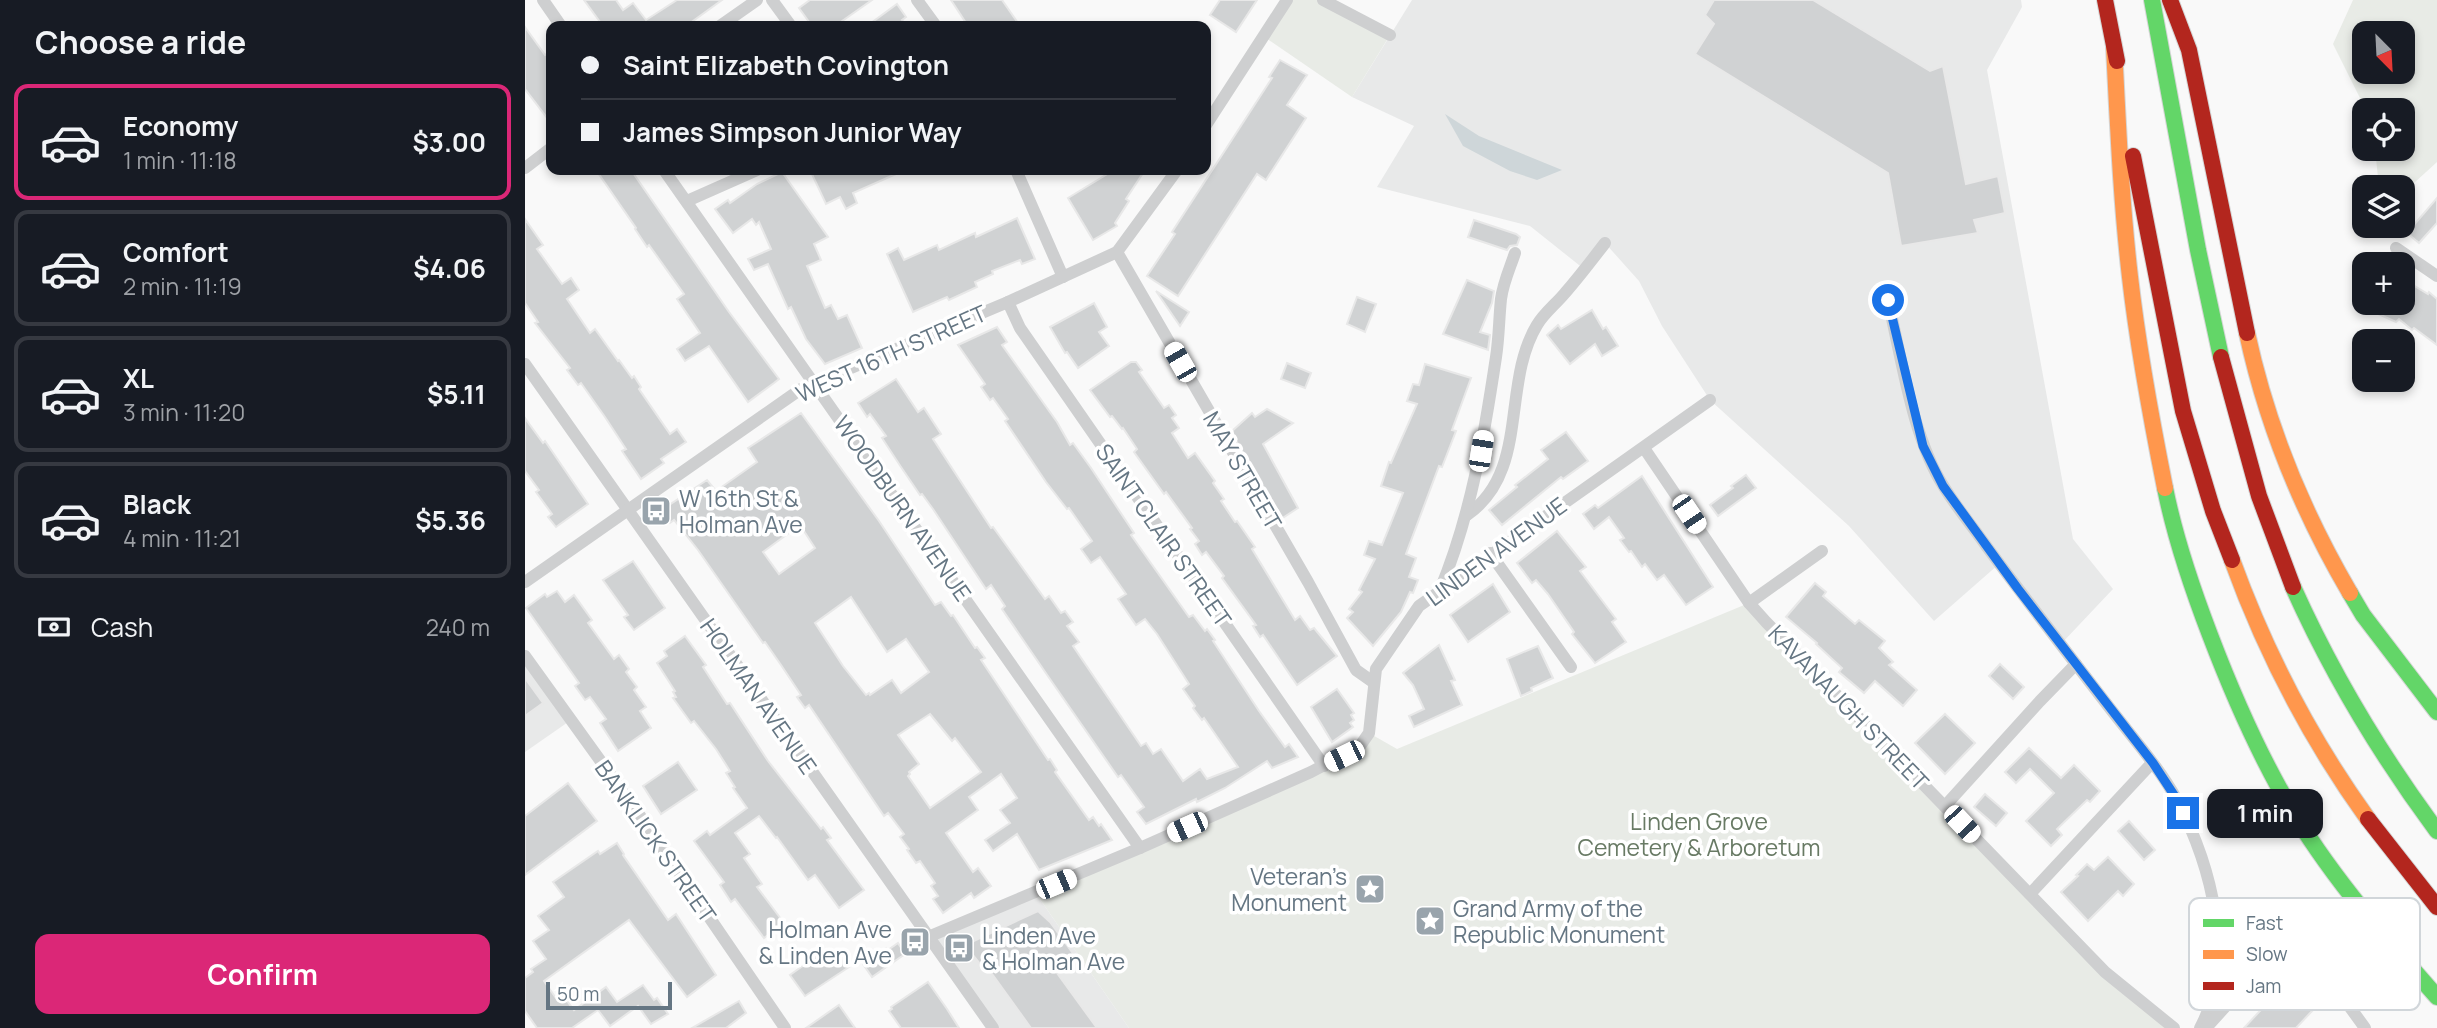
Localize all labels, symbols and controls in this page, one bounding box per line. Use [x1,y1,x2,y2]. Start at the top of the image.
text: Choose a ride [35,20,246,64]
north arrow [2352,21,2415,84]
map controls [2352,21,2415,392]
text: Saint Elizabeth Covington [623,47,949,83]
button: locate [2352,98,2415,161]
text: Economy [123,108,238,144]
icon: car [39,111,102,174]
text: James Simpson Junior Way [623,114,962,150]
text: $3.00 [412,124,486,160]
text: 1 min · 11:18 [123,144,237,176]
button: layers [2352,175,2415,238]
text: Comfort [123,234,229,270]
icon: car [39,237,102,300]
text: $4.06 [413,250,486,286]
button: + [2352,252,2415,315]
text: 2 min · 11:19 [123,270,242,302]
route start [1872,284,1904,316]
street label: WEST 16TH STREET [791,296,992,409]
button: − [2352,329,2415,392]
car [1161,339,1200,385]
text: XL [123,360,154,396]
icon: car [39,363,102,426]
text: $5.11 [427,376,486,412]
text: 3 min · 11:20 [123,396,245,428]
street label: MAY STREET [1196,405,1290,535]
street label: WOODBURN AVENUE [827,409,979,607]
car [1468,429,1495,473]
street label: SAINT CLAIR STREET [1089,437,1240,633]
place label: W 16th St & Holman Ave [679,482,803,540]
text: Black [123,486,191,522]
icon: car [39,489,102,552]
street label: LINDEN AVENUE [1419,489,1573,613]
car [1669,491,1710,537]
bus stop icon: W 16th St & Holman Ave [639,494,673,528]
text: $5.36 [415,502,486,538]
text: 4 min · 11:21 [123,522,241,554]
icon: cash [35,608,73,646]
text: Cash [91,609,153,645]
text: 240 m [426,611,490,643]
street label: HOLMAN AVENUE [693,612,825,780]
street label: KAVANAUGH STREET [1762,617,1937,797]
car [1321,737,1368,775]
street label: BANKLICK STREET [588,753,724,929]
callout: 1 min [2207,788,2323,838]
route end [2167,797,2199,829]
text: 1 min [2237,797,2293,829]
car [1940,801,1985,847]
park label: Linden Grove Cemetery & Arboretum [1577,805,1821,863]
car [1164,809,1211,845]
place label: Veteran’s Monument [1231,860,1347,918]
car [1033,866,1080,902]
place icon: Veteran’s Monument [1353,872,1387,906]
place label: Grand Army of the Republic Monument [1453,892,1665,950]
legend [2189,898,2420,1010]
place icon: Grand Army of the Republic Monument [1413,904,1447,938]
text: Fast [2246,910,2283,936]
place label: Holman Ave & Linden Ave [758,913,892,971]
place label: Linden Ave & Holman Ave [982,919,1125,977]
bus stop icon: Holman Ave & Linden Ave [898,925,932,959]
bus stop icon: Linden Ave & Holman Ave [942,931,976,965]
button: Confirm [35,934,490,1014]
text: Slow [2246,941,2288,967]
text: Jam [2246,973,2281,999]
scale bar [546,979,672,1011]
text: 50 m [557,981,599,1007]

